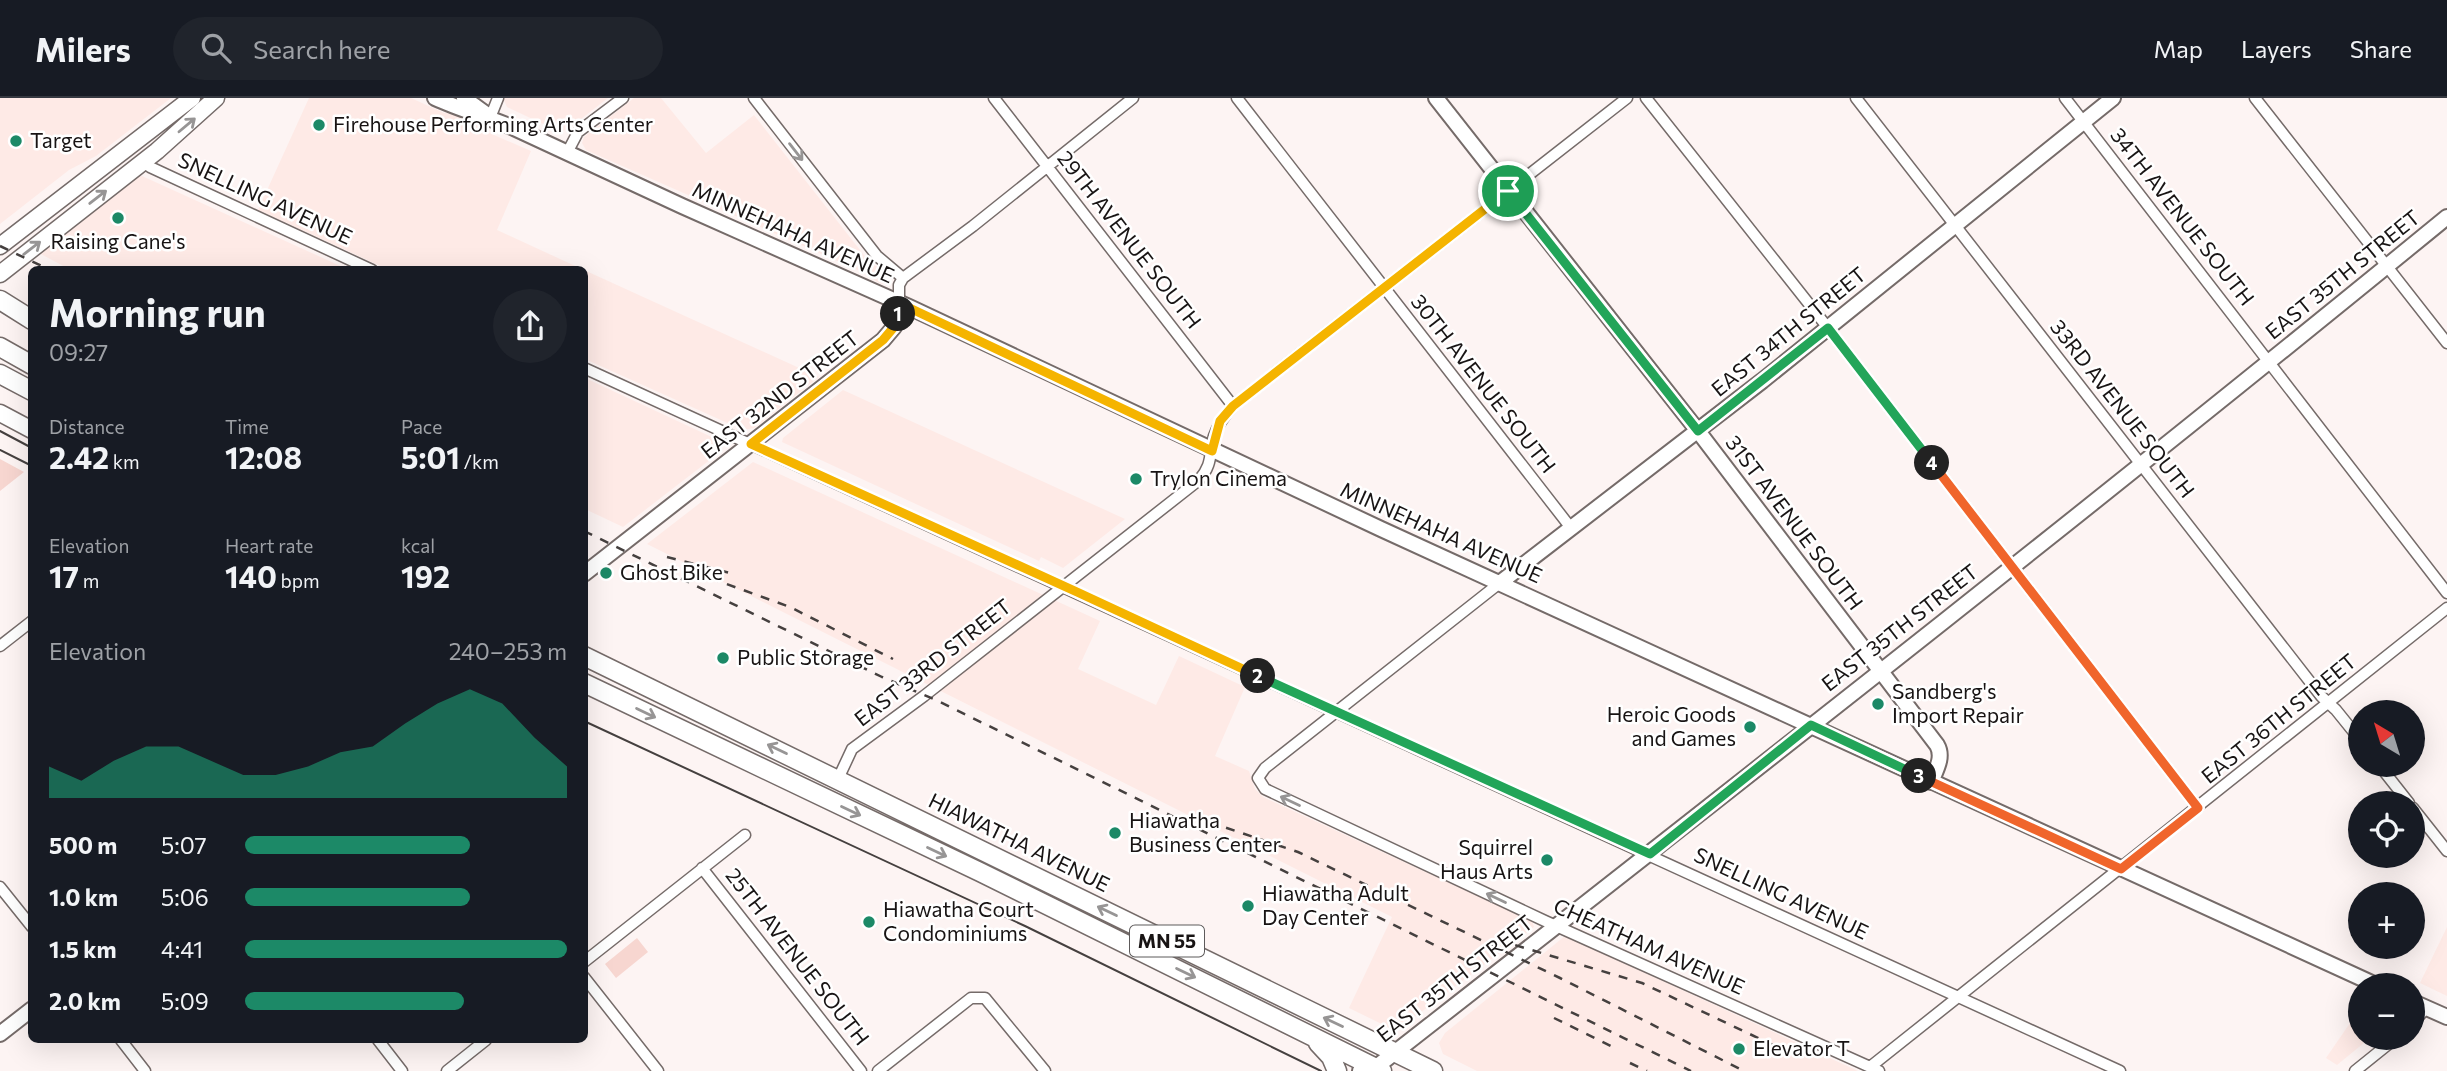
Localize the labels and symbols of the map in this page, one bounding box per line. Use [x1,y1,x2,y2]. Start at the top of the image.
place label: Firehouse Performing Arts Center [333,111,653,136]
one-way arrow [178,117,196,133]
marker: Firehouse Performing Arts Center [311,117,327,133]
street label: 34TH AVENUE SOUTH [2106,122,2260,310]
place label: Target [30,127,92,152]
marker: Target [8,133,24,149]
one-way arrow [788,142,803,160]
street label: 29TH AVENUE SOUTH [1053,145,1207,333]
street label: SNELLING AVENUE [175,146,357,249]
pin [1478,161,1538,221]
street label: MINNEHAHA AVENUE [689,176,898,287]
one-way arrow [88,189,107,204]
street label: EAST 35TH STREET [2260,204,2424,344]
marker: Raising Cane's [110,210,126,226]
place label: Raising Cane's [50,228,186,253]
one-way arrow [22,241,41,256]
street label: EAST 34TH STREET [1706,261,1870,401]
street label: 30TH AVENUE SOUTH [1407,289,1562,477]
pin: 1 [880,296,916,332]
street label: 33RD AVENUE SOUTH [2046,314,2200,502]
street label: EAST 32ND STREET [695,324,863,463]
street label: 31ST AVENUE SOUTH [1721,430,1869,614]
pin: 4 [1914,446,1950,480]
place label: Trylon Cinema [1150,465,1287,490]
marker: Trylon Cinema [1128,471,1144,487]
street label: MINNEHAHA AVENUE [1337,476,1546,587]
street label: EAST 35TH STREET [1816,558,1982,696]
place label: Ghost Bike [620,559,723,584]
marker: Ghost Bike [598,565,614,581]
street label: EAST 33RD STREET [849,593,1015,731]
place label: Public Storage [737,644,874,669]
street label: EAST 36TH STREET [2196,648,2360,788]
marker: Public Storage [715,650,731,666]
pin: 2 [1240,658,1276,694]
place label: Sandberg's Import Repair [1892,678,2024,727]
marker: Sandberg's Import Repair [1870,696,1886,712]
north arrow [2348,700,2426,777]
place label: Heroic Goods and Games [1607,701,1736,750]
one-way arrow [635,706,656,720]
marker: Heroic Goods and Games [1742,719,1758,735]
one-way arrow [767,741,788,755]
pin: 3 [1902,758,1937,794]
street label: HIAWATHA AVENUE [925,787,1114,896]
one-way arrow [1280,793,1301,807]
one-way arrow [840,805,861,818]
place label: Hiawatha Business Center [1129,807,1281,856]
marker: Hiawatha Business Center [1107,825,1123,841]
place label: Squirrel Haus Arts [1440,834,1533,883]
street label: SNELLING AVENUE [1691,841,1873,944]
one-way arrow [926,846,948,859]
marker: Squirrel Haus Arts [1539,852,1555,868]
street label: 25TH AVENUE SOUTH [721,863,875,1050]
place label: Hiawatha Adult Day Center [1262,880,1409,929]
one-way arrow [1485,891,1507,904]
street label: CHEATHAM AVENUE [1550,892,1749,999]
place label: Hiawatha Court Condominiums [883,896,1034,945]
marker: Hiawatha Adult Day Center [1240,898,1256,914]
one-way arrow [1097,904,1118,918]
street label: EAST 35TH STREET [1371,909,1537,1047]
marker: Hiawatha Court Condominiums [861,914,877,930]
road number: MN 55 [1130,926,1204,956]
one-way arrow [1175,966,1196,980]
one-way arrow [1323,1015,1344,1029]
place label: Elevator T [1753,1035,1850,1060]
marker: Elevator T [1731,1041,1747,1057]

